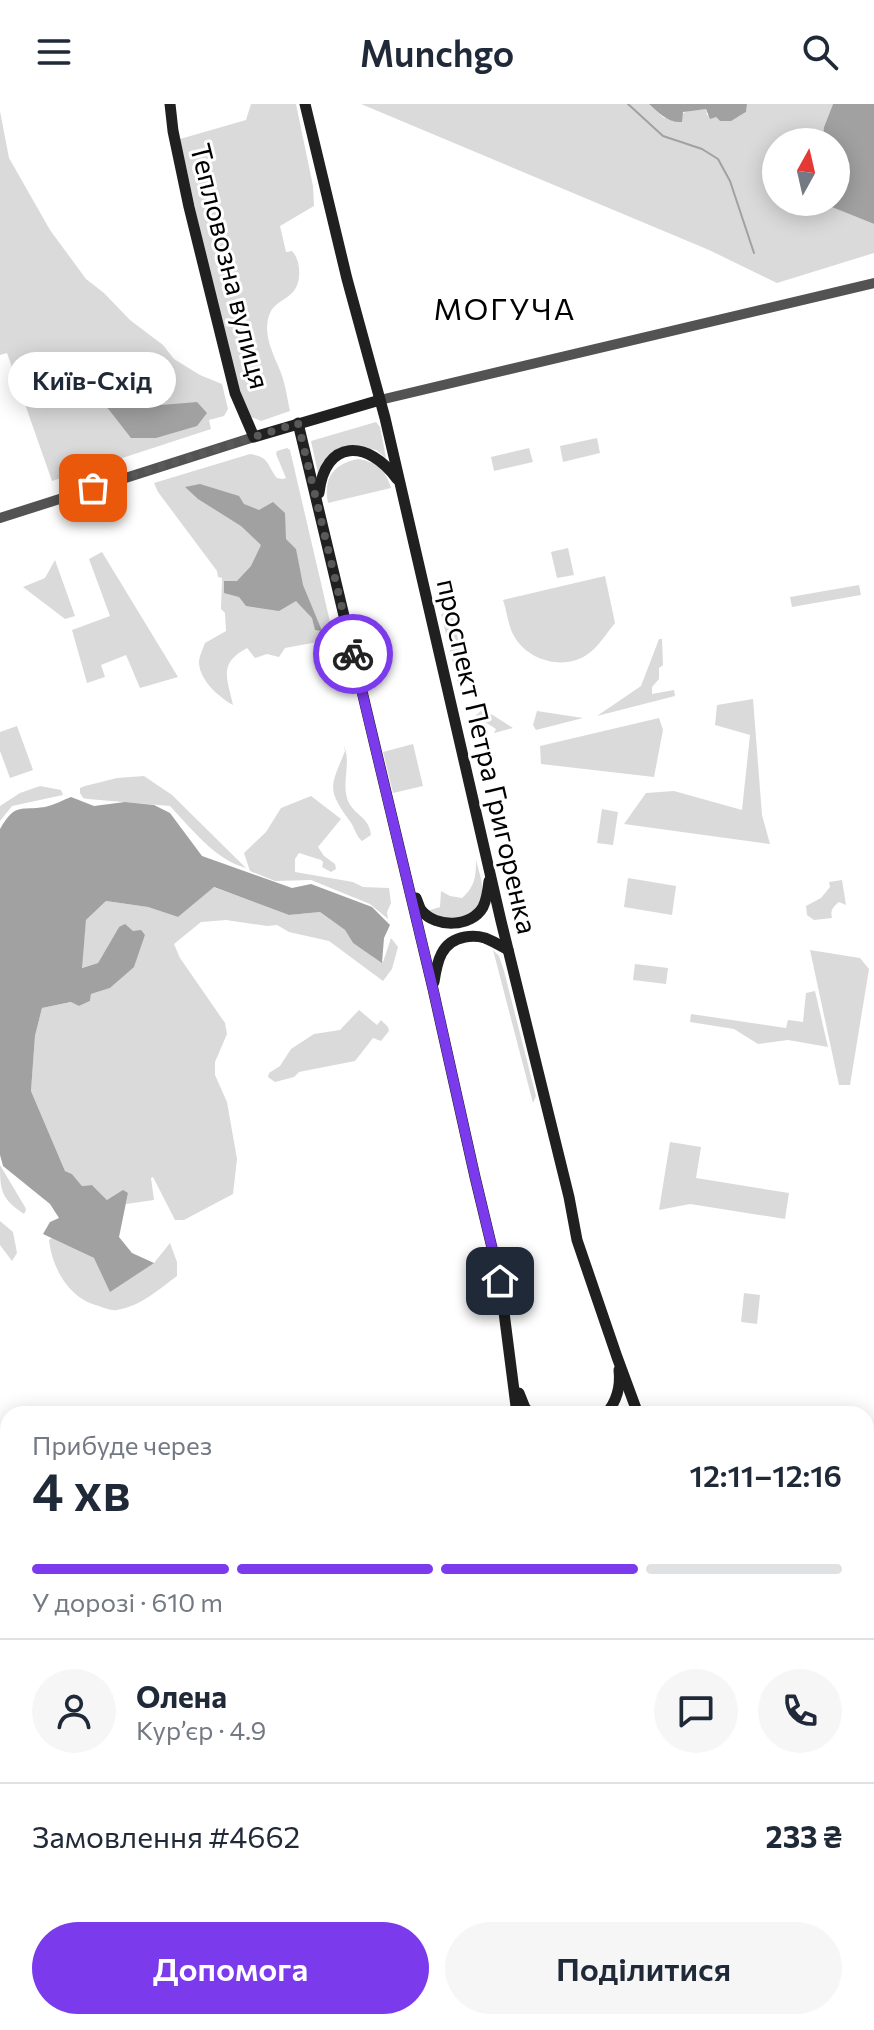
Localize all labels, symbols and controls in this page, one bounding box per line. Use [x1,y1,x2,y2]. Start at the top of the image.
icon: menu [32,30,76,74]
text: Munchgo [360,30,514,74]
icon: search [798,30,842,74]
north arrow [762,128,850,216]
map controls [762,128,850,216]
street label: Тепловозна вулиця [184,140,278,392]
district label: МОГУЧА [434,289,576,326]
callout: Київ-Схід [9,352,177,408]
text: Київ-Схід [32,364,152,395]
pin [59,454,127,522]
icon: bag [71,466,115,510]
street label: проспект Петра Григоренка [431,575,545,937]
courier [313,614,393,694]
icon: bike [331,632,375,676]
pin [466,1247,534,1315]
icon: home [478,1259,522,1303]
text: Прибуде через [32,1429,212,1460]
text: 12:11–12:16 [690,1456,842,1493]
text: 4 хв [32,1458,131,1522]
text: У дорозі · 610 m [32,1586,223,1617]
button: person [32,1669,116,1753]
button: chat [654,1669,738,1753]
button: phone [758,1669,842,1753]
text: Олена [136,1677,227,1714]
text: Кур’єр · 4.9 [136,1714,266,1745]
text: Замовлення #4662 [32,1817,300,1854]
text: 233 ₴ [766,1817,842,1854]
button: Допомога [32,1922,429,2014]
button: Поділитися [445,1922,842,2014]

